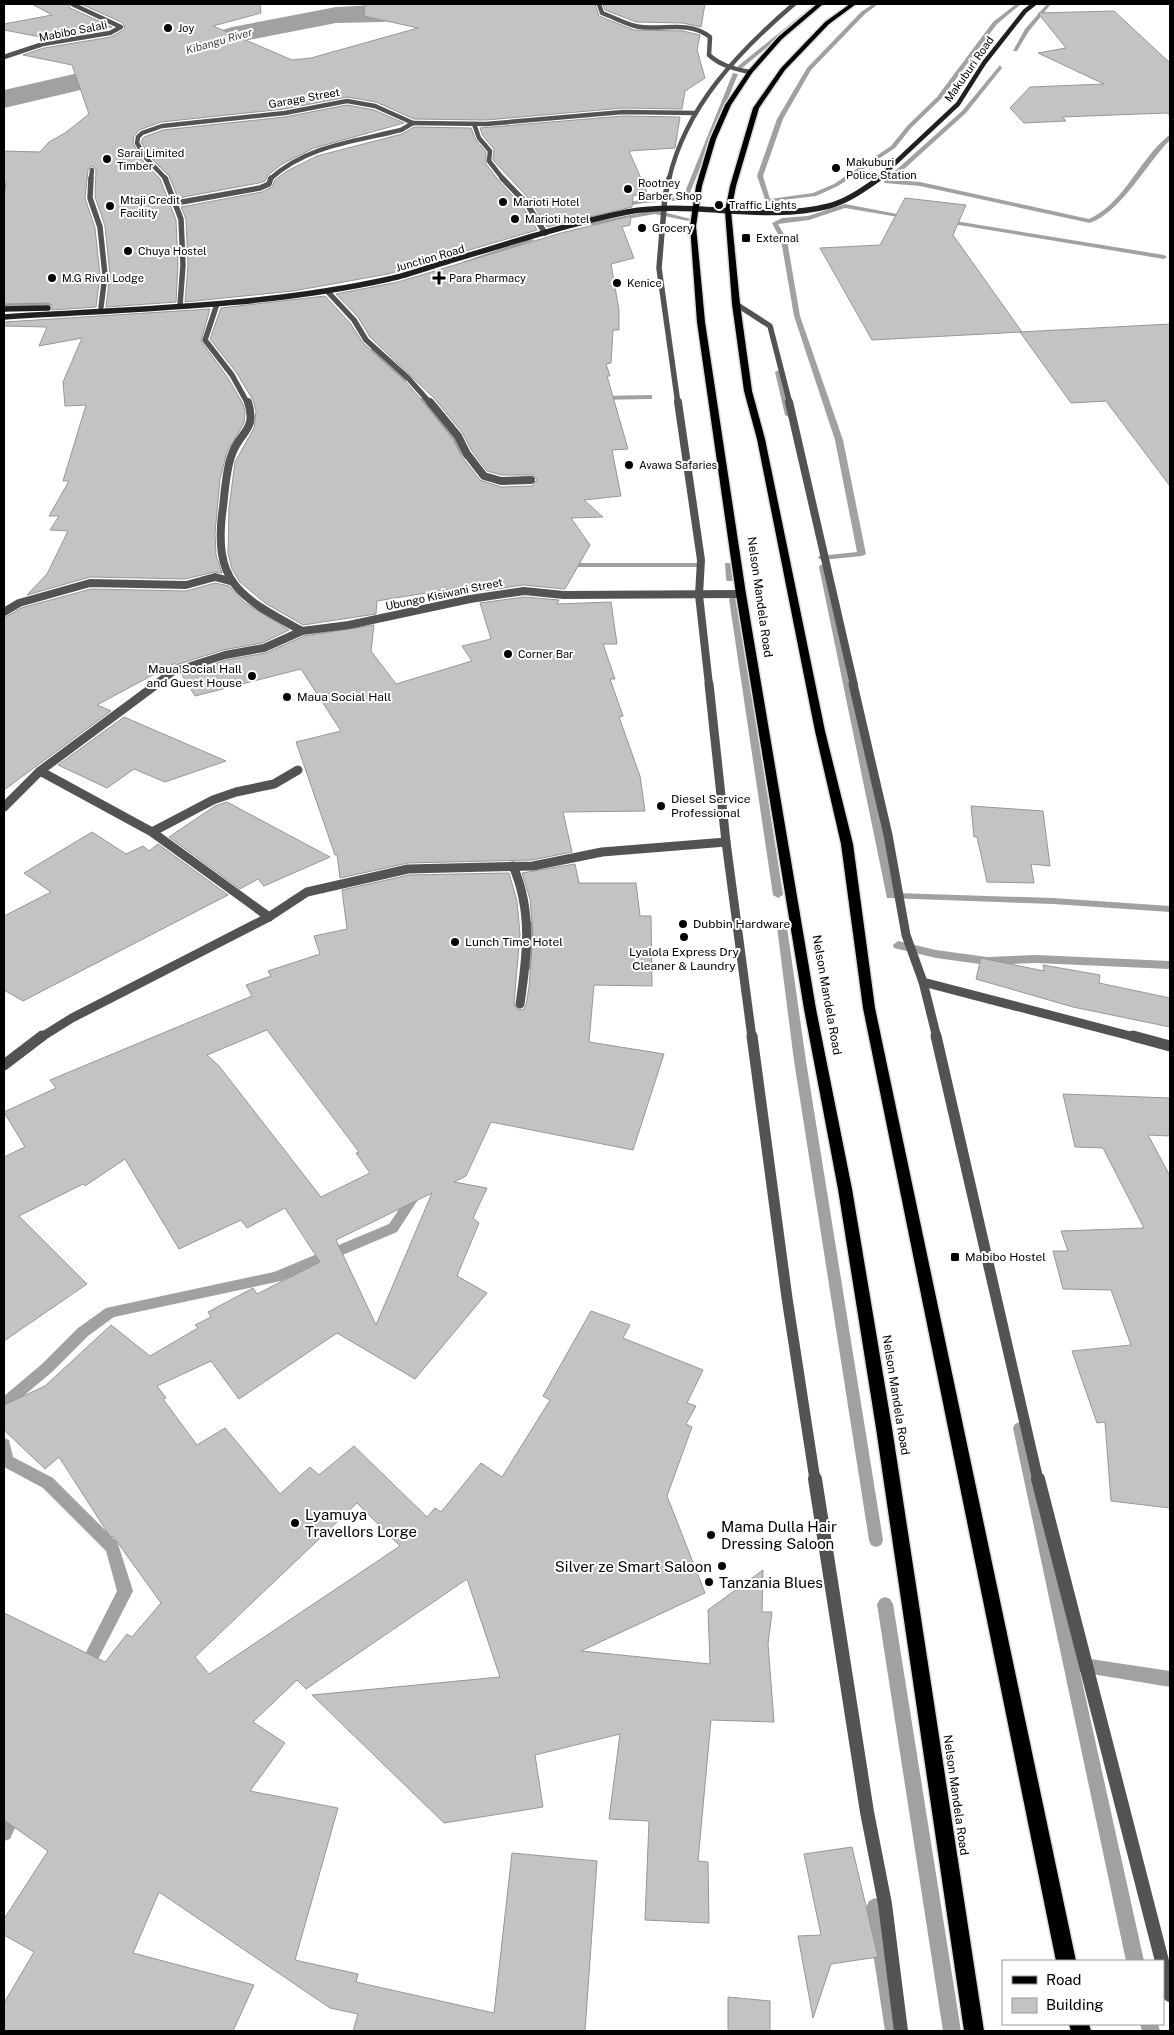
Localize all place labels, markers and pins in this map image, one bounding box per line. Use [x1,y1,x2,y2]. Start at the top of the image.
marker: Joy [162,22,174,34]
place label: Joy [178,22,194,34]
place label: Sarai Limited Timber [117,147,184,172]
marker: Sarai Limited Timber [101,153,113,165]
place label: Makuburi Police Station [846,156,917,181]
marker: Makuburi Police Station [830,162,842,174]
place label: Rootney Barber Shop [638,177,702,202]
marker: Rootney Barber Shop [622,183,634,195]
place label: Mtaji Credit Facility [120,194,180,219]
marker: Marioti Hotel [497,196,509,208]
place label: Marioti Hotel [513,196,579,208]
marker: Traffic Lights [713,199,725,211]
place label: Traffic Lights [729,199,797,211]
marker: Mtaji Credit Facility [104,200,116,212]
marker: Marioti hotel [509,213,521,225]
place label: Marioti hotel [525,213,589,225]
marker: Grocery [636,222,648,234]
place label: Grocery [652,222,693,234]
marker: External [740,232,752,244]
place label: External [756,232,799,244]
marker: Chuya Hostel [122,245,134,257]
place label: Chuya Hostel [138,245,206,257]
marker: M.G Rival Lodge [46,272,58,284]
place label: M.G Rival Lodge [62,272,144,284]
marker: Para Pharmacy [433,272,445,284]
place label: Para Pharmacy [449,272,526,284]
marker: Kenice [611,277,623,289]
place label: Kenice [627,277,662,289]
marker: Avawa Safaries [623,459,635,471]
place label: Avawa Safaries [639,459,718,471]
marker: Corner Bar [502,648,514,660]
place label: Corner Bar [518,648,573,660]
place label: Maua Social Hall and Guest House [147,662,242,690]
marker: Maua Social Hall and Guest House [246,670,258,682]
place label: Maua Social Hall [297,690,391,704]
marker: Maua Social Hall [281,691,293,703]
place label: Diesel Service Professional [671,792,751,820]
marker: Diesel Service Professional [655,800,667,812]
place label: Dubbin Hardware [693,917,791,931]
marker: Dubbin Hardware [677,918,689,930]
marker: Lyalola Express Dry Cleaner & Laundry [678,931,690,943]
place label: Lunch Time Hotel [465,935,563,949]
marker: Lunch Time Hotel [449,936,461,948]
place label: Lyalola Express Dry Cleaner & Laundry [629,945,739,973]
place label: Mabibo Hostel [965,1250,1046,1264]
marker: Mabibo Hostel [949,1251,961,1263]
place label: Lyamuya Travellors Lorge [305,1506,417,1540]
marker: Lyamuya Travellors Lorge [289,1517,301,1529]
place label: Mama Dulla Hair Dressing Saloon [721,1518,837,1552]
marker: Mama Dulla Hair Dressing Saloon [705,1529,717,1541]
place label: Silver ze Smart Saloon [555,1558,712,1575]
marker: Silver ze Smart Saloon [716,1560,728,1572]
place label: Tanzania Blues [719,1574,823,1591]
marker: Tanzania Blues [703,1576,715,1588]

